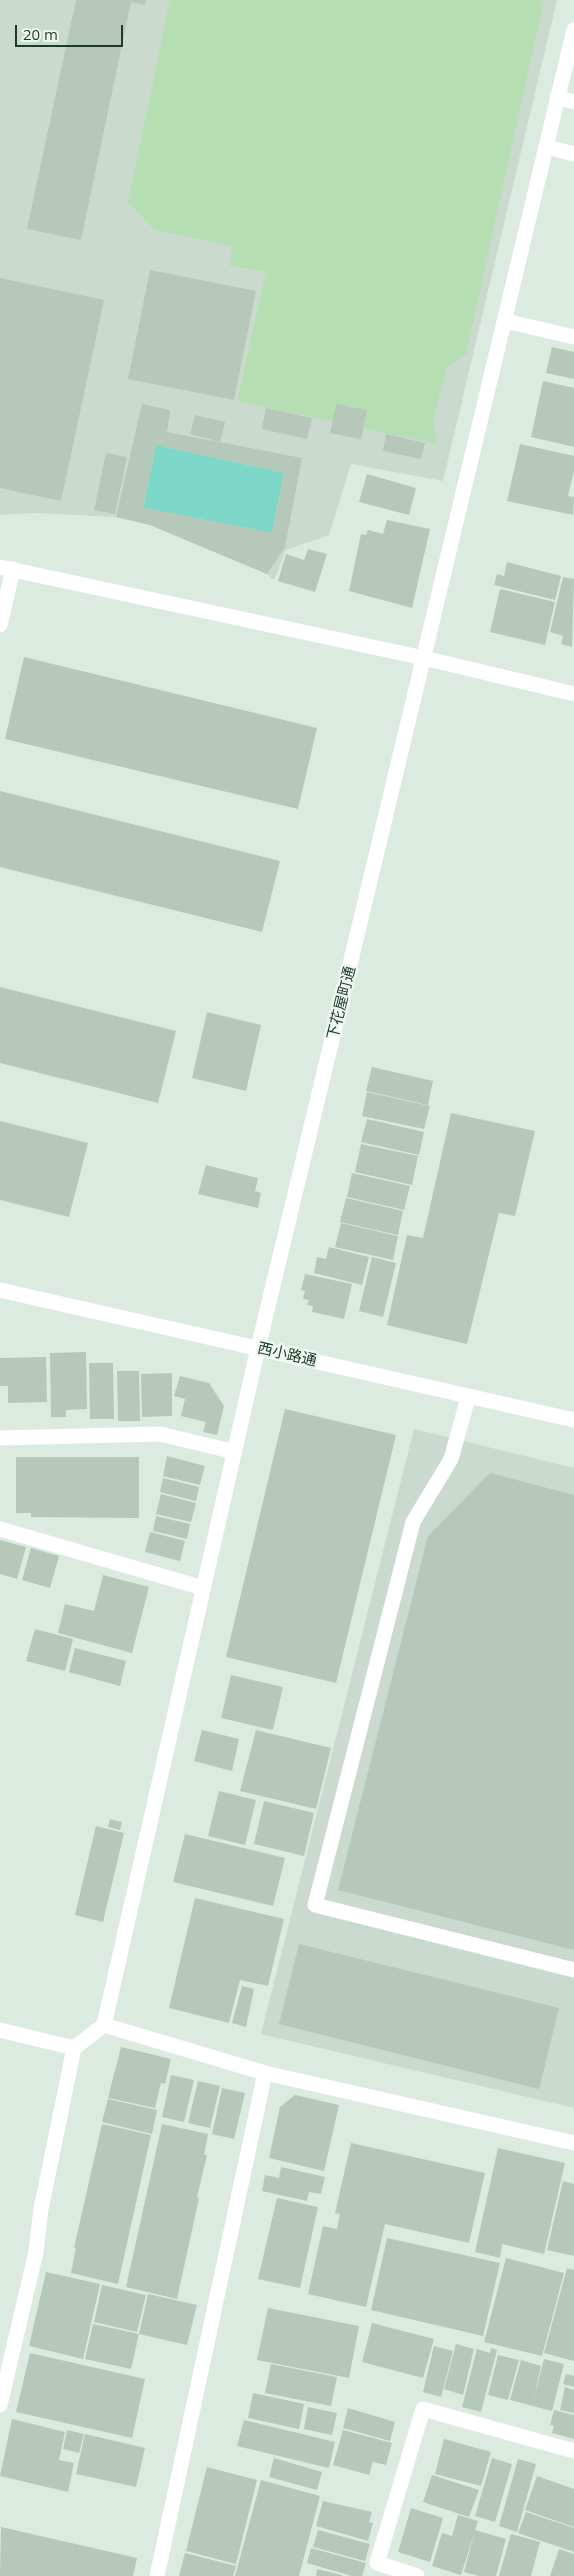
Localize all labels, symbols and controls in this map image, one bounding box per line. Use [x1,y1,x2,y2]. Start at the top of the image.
scale bar [18,15,125,47]
text: 20 m [23,24,58,44]
street label: 下花屋町通 [324,964,360,1042]
street label: 西小路通 [256,1339,318,1371]

